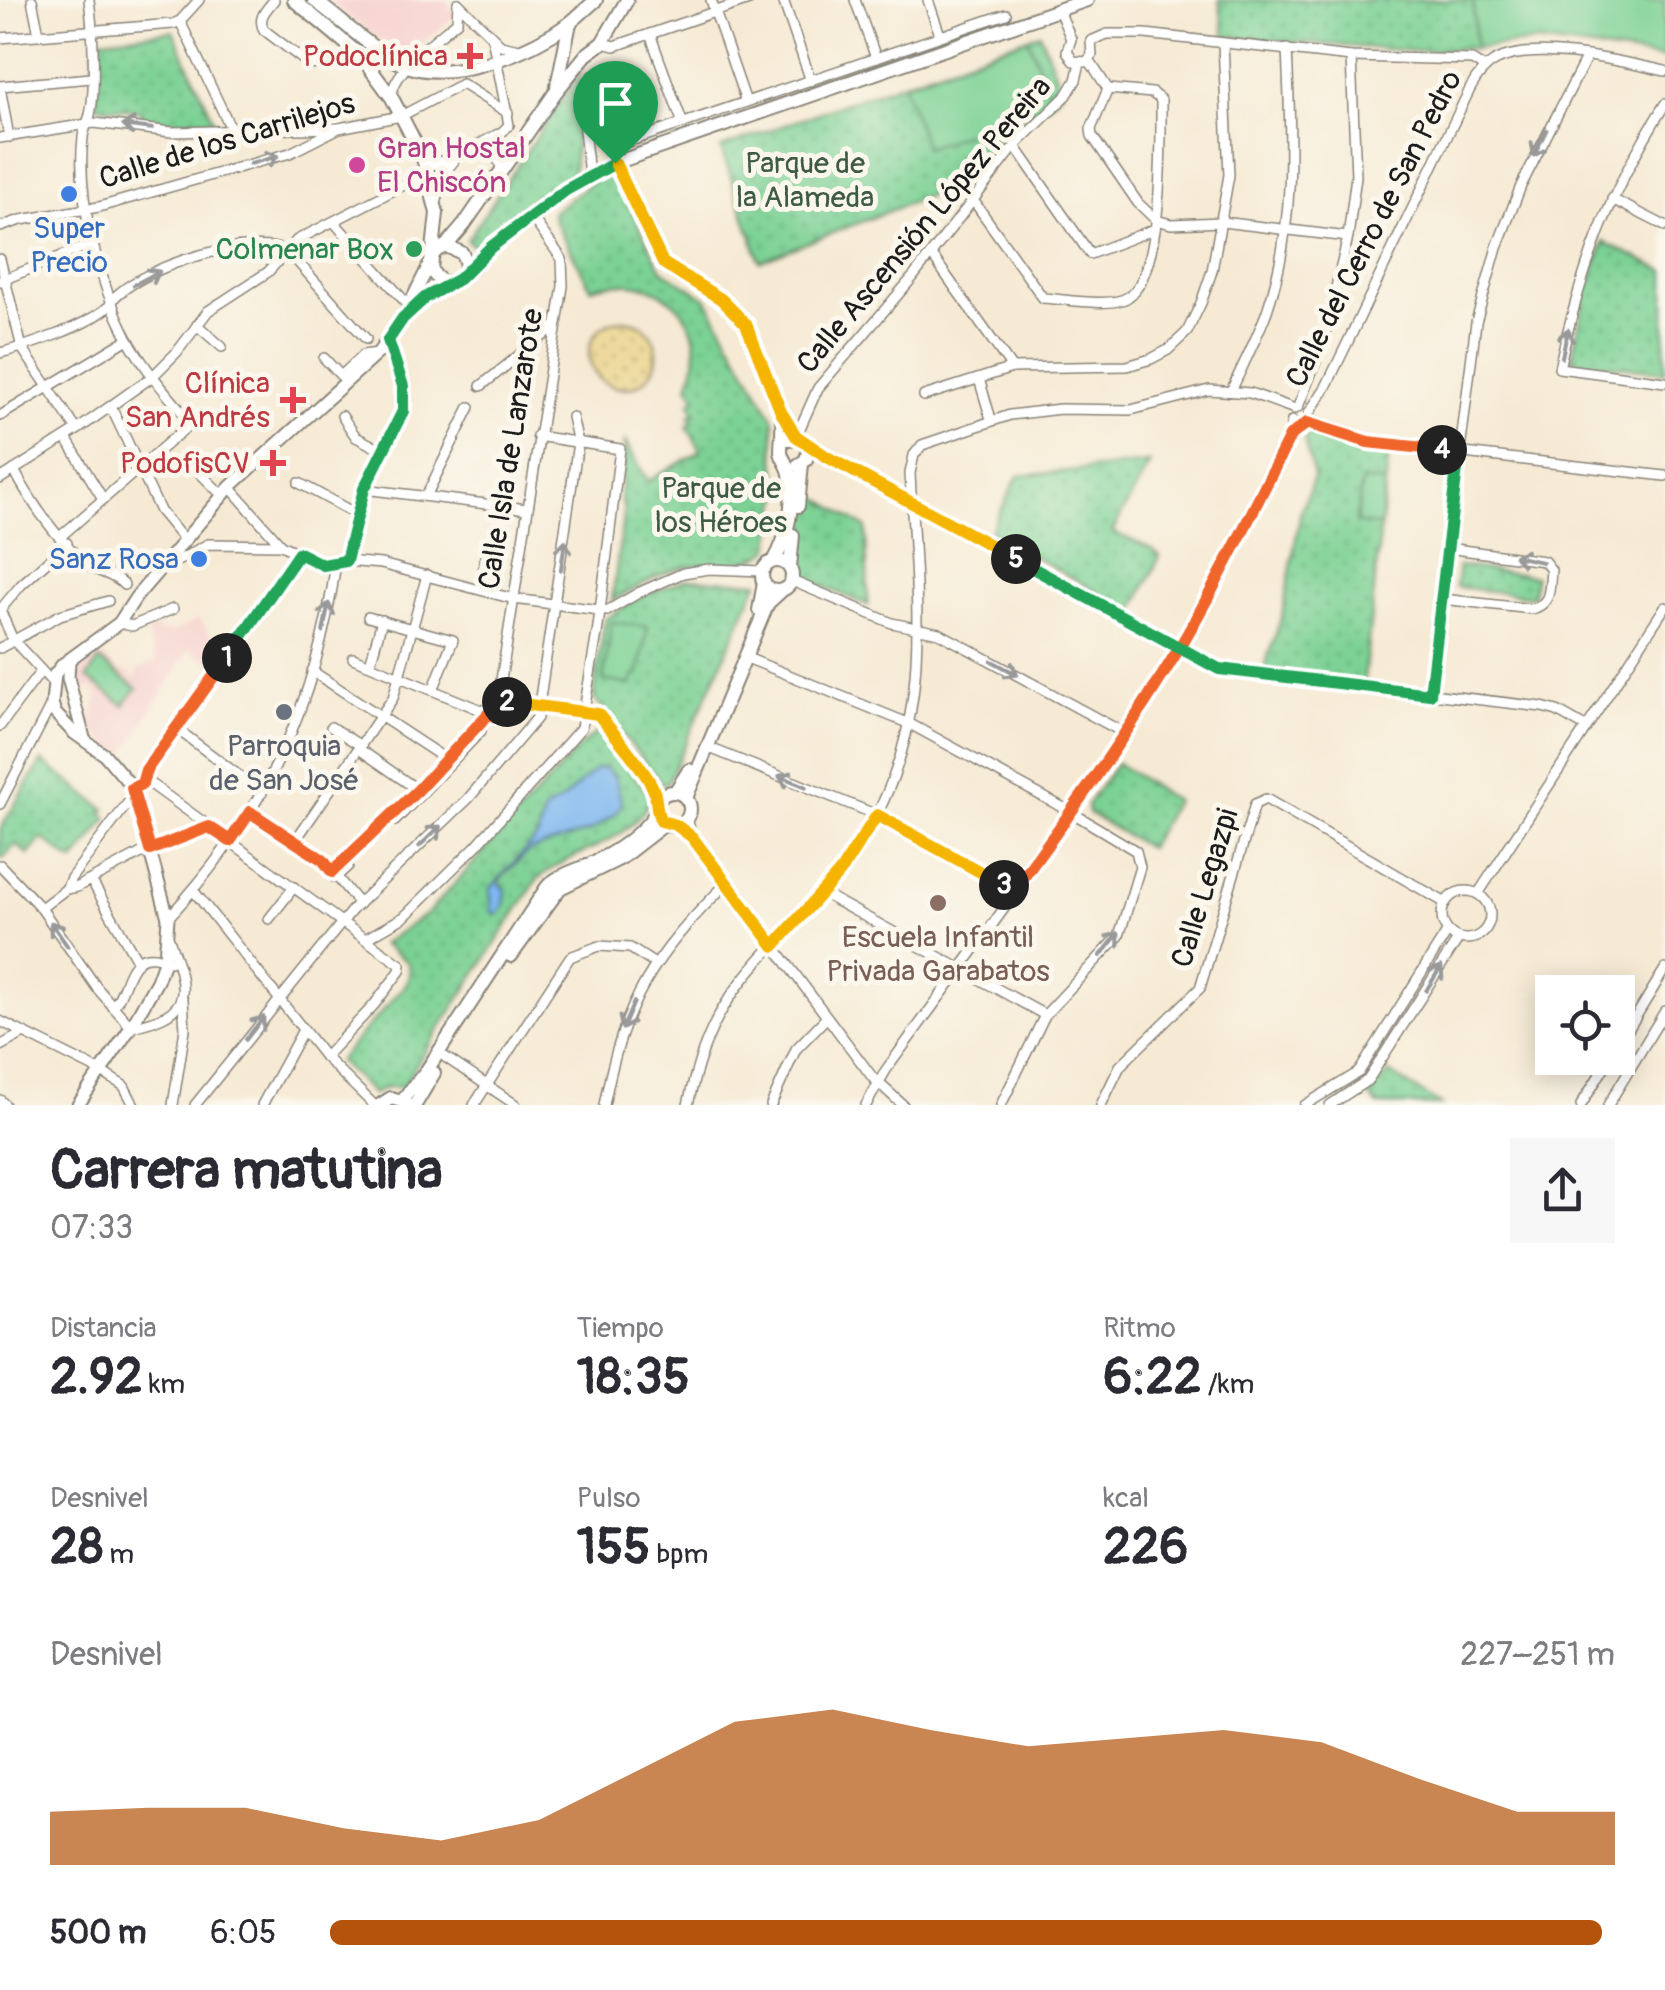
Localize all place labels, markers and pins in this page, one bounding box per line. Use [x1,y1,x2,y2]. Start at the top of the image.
place label: Podoclínica [303,38,448,75]
marker: Podoclínica [457,43,483,69]
pin [573,61,658,164]
place label: Gran Hostal El Chiscón [377,130,526,201]
marker: Gran Hostal El Chiscón [346,154,368,176]
marker: Super Precio [58,183,80,205]
place label: Super Precio [30,210,108,281]
place label: Colmenar Box [215,231,394,268]
marker: Colmenar Box [403,238,425,260]
place label: Clínica San Andrés [125,365,270,436]
marker: Clínica San Andrés [280,387,306,413]
pin: 4 [1417,425,1467,475]
place label: PodofisCV [120,445,250,482]
marker: PodofisCV [260,450,286,476]
pin: 5 [991,534,1041,584]
place label: Sanz Rosa [49,541,179,578]
marker: Sanz Rosa [188,548,210,570]
pin: 1 [202,633,252,683]
pin: 2 [482,677,532,727]
marker: Parroquia de San José [273,701,295,723]
place label: Parroquia de San José [209,728,359,799]
pin: 3 [979,860,1029,910]
marker: Escuela Infantil Privada Garabatos [927,892,949,914]
place label: Escuela Infantil Privada Garabatos [826,919,1050,990]

